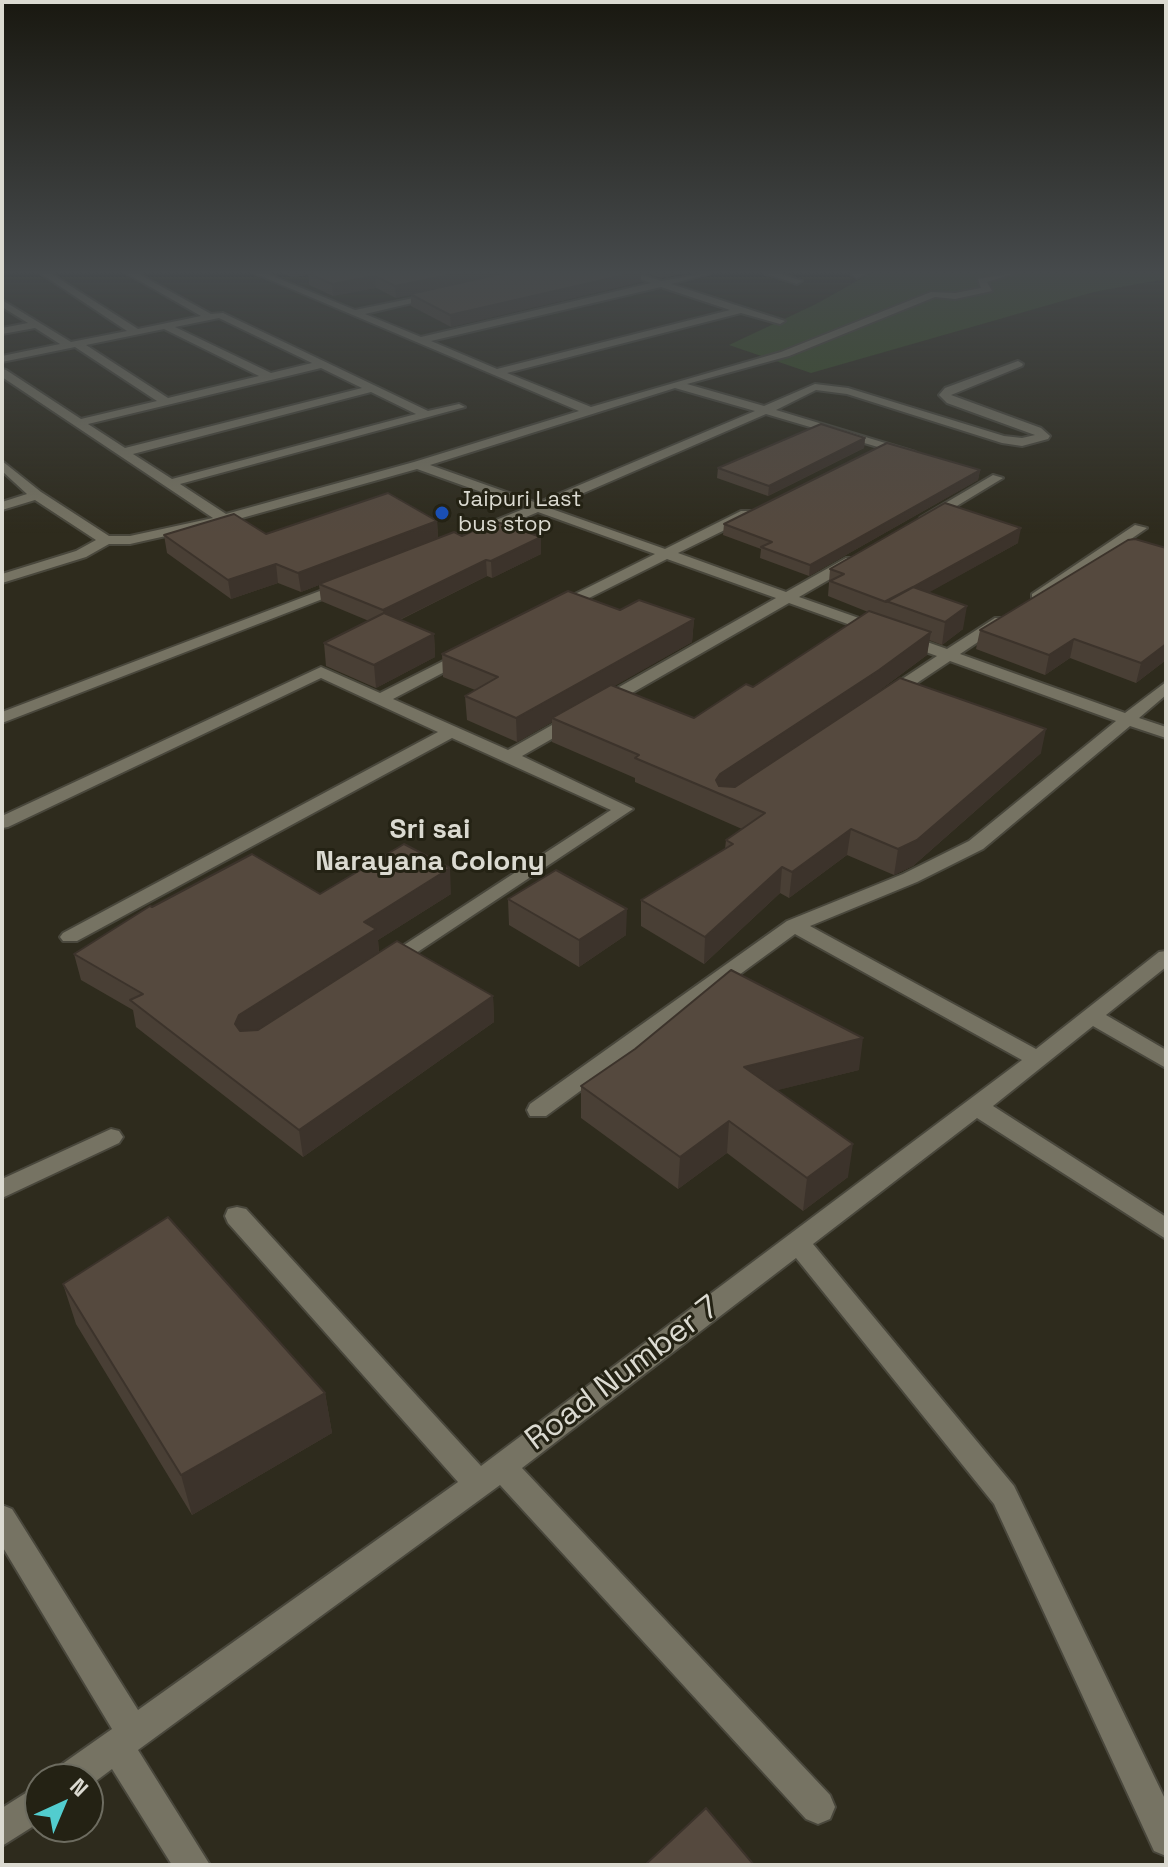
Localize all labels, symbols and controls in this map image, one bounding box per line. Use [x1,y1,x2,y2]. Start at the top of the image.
place label: Jaipuri Last bus stop [458,487,582,538]
marker: Jaipuri Last bus stop [433,504,451,522]
district label: Sri sai Narayana Colony [315,813,545,879]
street label: Road Number 7 [518,1289,728,1459]
north arrow [24,1763,104,1843]
text: N [64,1772,94,1802]

